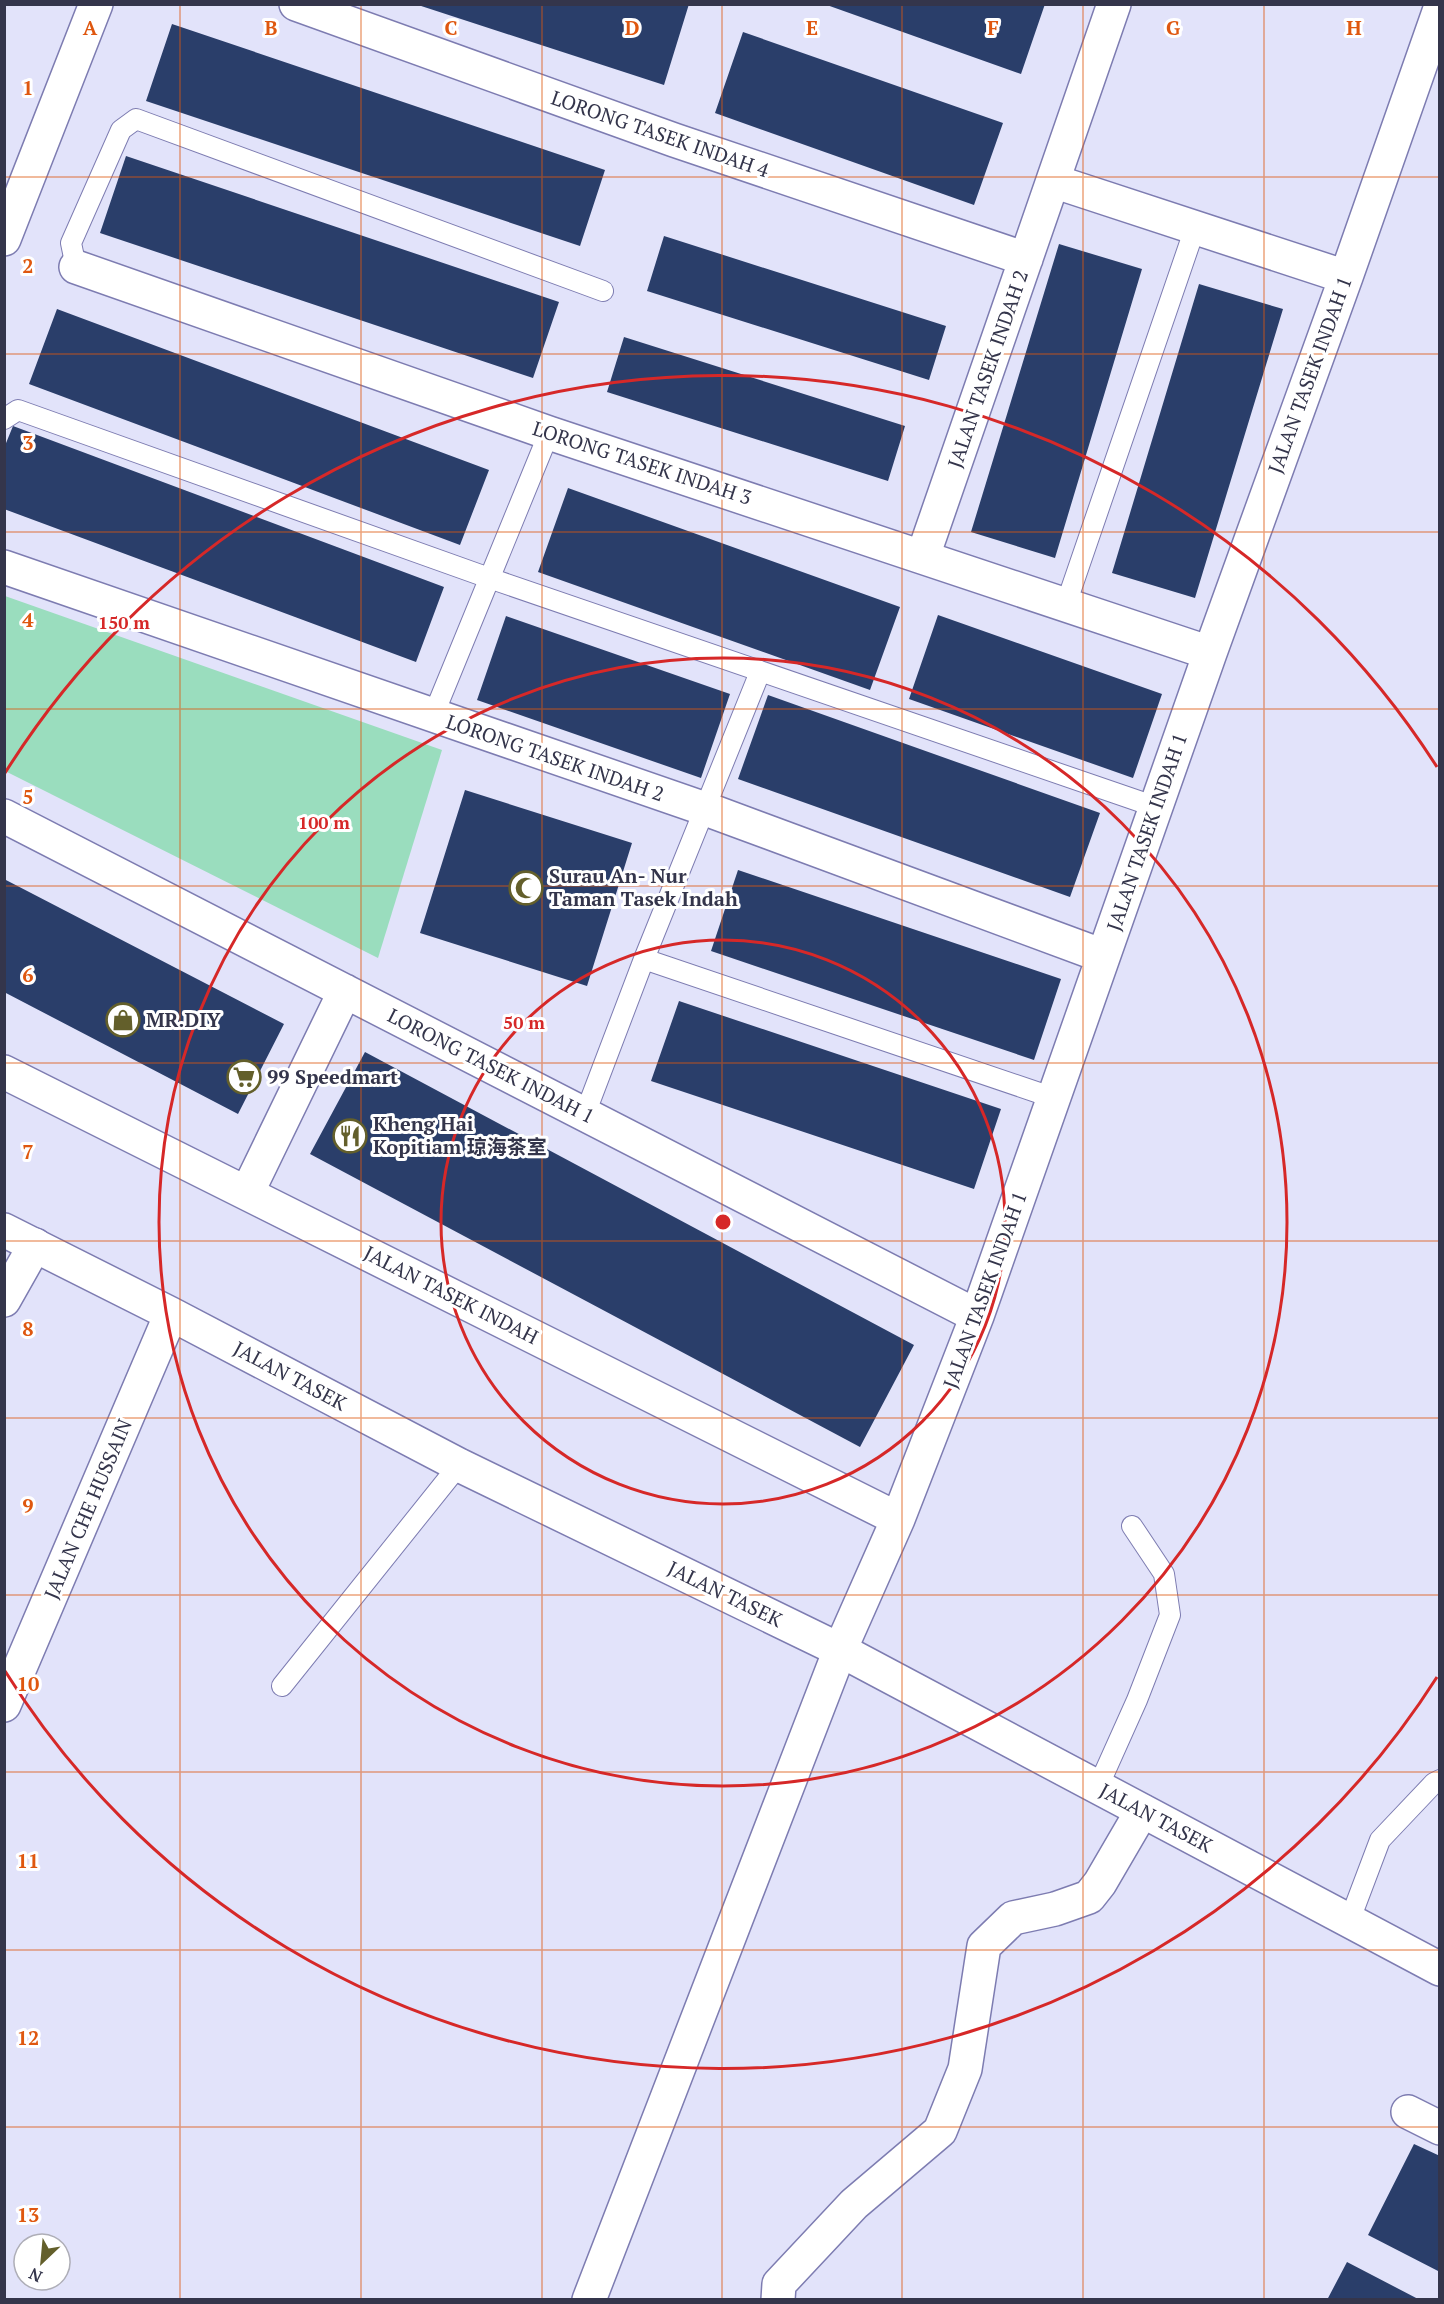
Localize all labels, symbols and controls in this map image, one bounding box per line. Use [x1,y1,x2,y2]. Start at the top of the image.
text: A [83,14,98,41]
text: B [265,14,278,41]
text: C [444,14,458,41]
text: D [625,14,639,41]
text: E [806,14,818,41]
text: F [987,14,999,41]
text: G [1166,14,1180,41]
text: H [1346,14,1362,41]
text: 1 [22,74,34,101]
street label: LORONG TASEK INDAH 4 [548,84,773,184]
text: 2 [22,252,34,279]
street label: JALAN TASEK INDAH 2 [941,266,1034,471]
street label: JALAN TASEK INDAH 1 [1261,273,1358,477]
street label: LORONG TASEK INDAH 3 [529,414,755,511]
text: 3 [22,429,34,456]
text: 4 [22,606,34,633]
text: 150 m [98,610,150,634]
street label: LORONG TASEK INDAH 2 [443,708,668,807]
street label: JALAN TASEK INDAH 1 [1100,729,1193,934]
text: 5 [22,783,34,810]
text: 100 m [298,810,350,834]
place label: Surau An- Nur Taman Tasek Indah [549,862,738,912]
mosque icon: Surau An- Nur Taman Tasek Indah [508,870,544,906]
text: 6 [22,961,34,988]
shop icon: MR.DIY [105,1002,141,1038]
street label: LORONG TASEK INDAH 1 [383,1002,599,1129]
place label: MR.DIY [146,1006,221,1033]
text: 50 m [503,1010,545,1034]
supermarket icon: 99 Speedmart [226,1059,262,1095]
place label: 99 Speedmart [267,1063,398,1090]
place label: Kheng Hai Kopitiam 琼海茶室 [373,1110,547,1160]
restaurant icon: Kheng Hai Kopitiam 琼海茶室 [332,1118,368,1154]
text: 7 [22,1138,34,1165]
street label: JALAN TASEK INDAH 1 [936,1188,1033,1392]
centre of rings [713,1212,733,1232]
street label: JALAN TASEK INDAH [359,1239,543,1350]
text: 8 [22,1315,34,1342]
street label: JALAN TASEK [229,1334,352,1417]
street label: JALAN CHE HUSSAIN [37,1414,138,1603]
text: 9 [22,1492,34,1519]
street label: JALAN TASEK [663,1554,787,1633]
text: 10 [17,1670,39,1697]
street label: JALAN TASEK [1095,1776,1218,1859]
text: 11 [17,1847,39,1874]
text: 12 [17,2024,39,2051]
text: 13 [17,2201,39,2228]
north arrow [12,2232,72,2292]
text: N [25,2263,46,2288]

